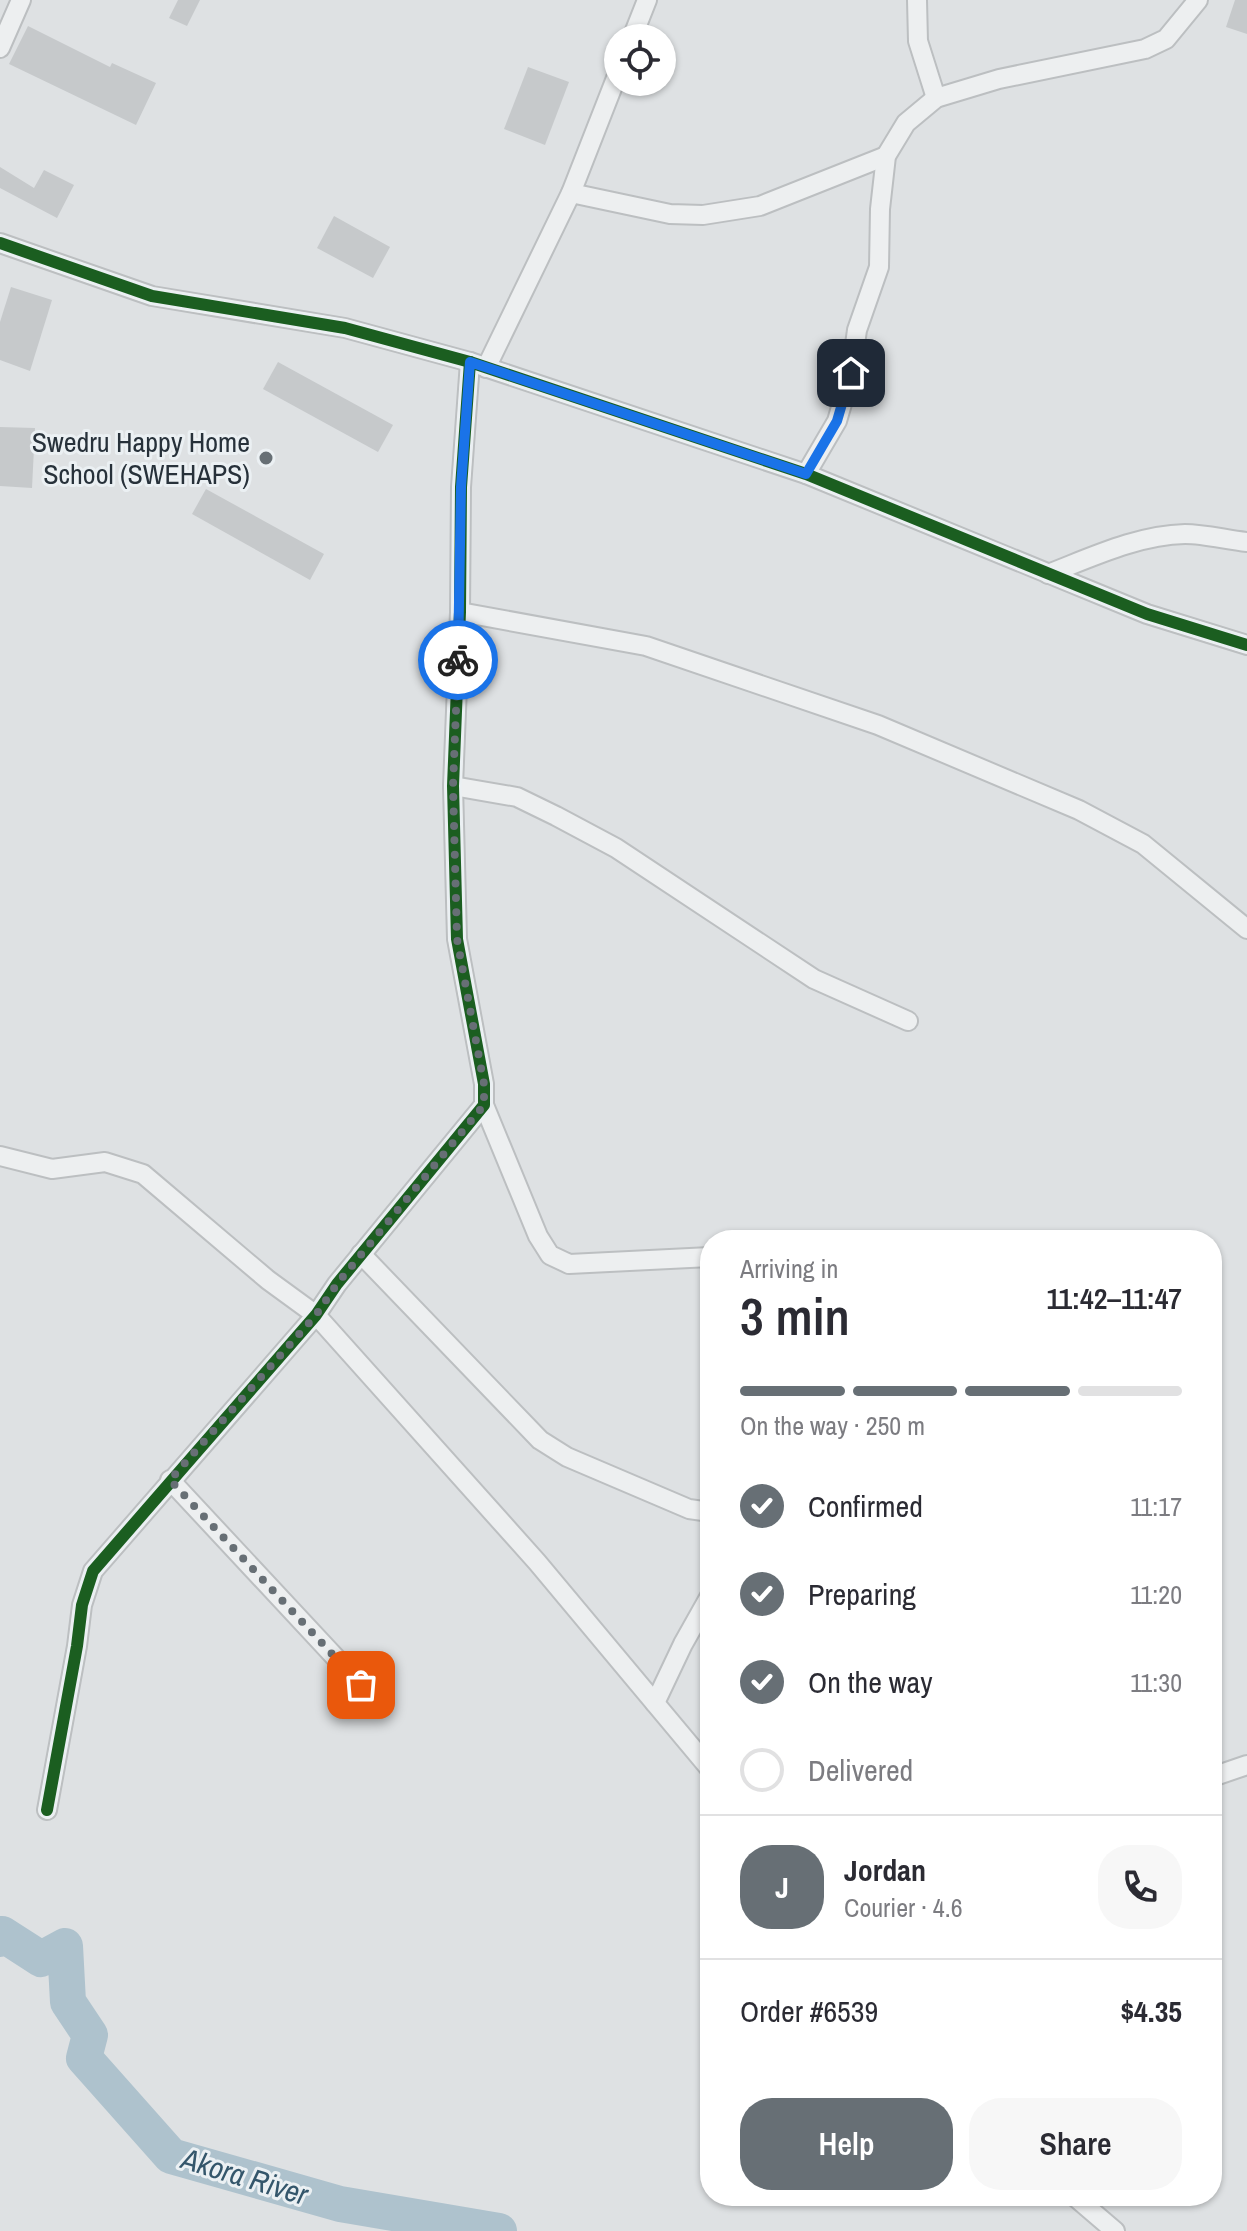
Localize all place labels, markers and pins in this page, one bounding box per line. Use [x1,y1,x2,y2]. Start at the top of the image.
pin [817,339,885,407]
place label: Swedru Happy Home School (SWEHAPS) [32,423,250,493]
marker: Swedru Happy Home School (SWEHAPS) [257,449,275,467]
pin [327,1651,395,1719]

